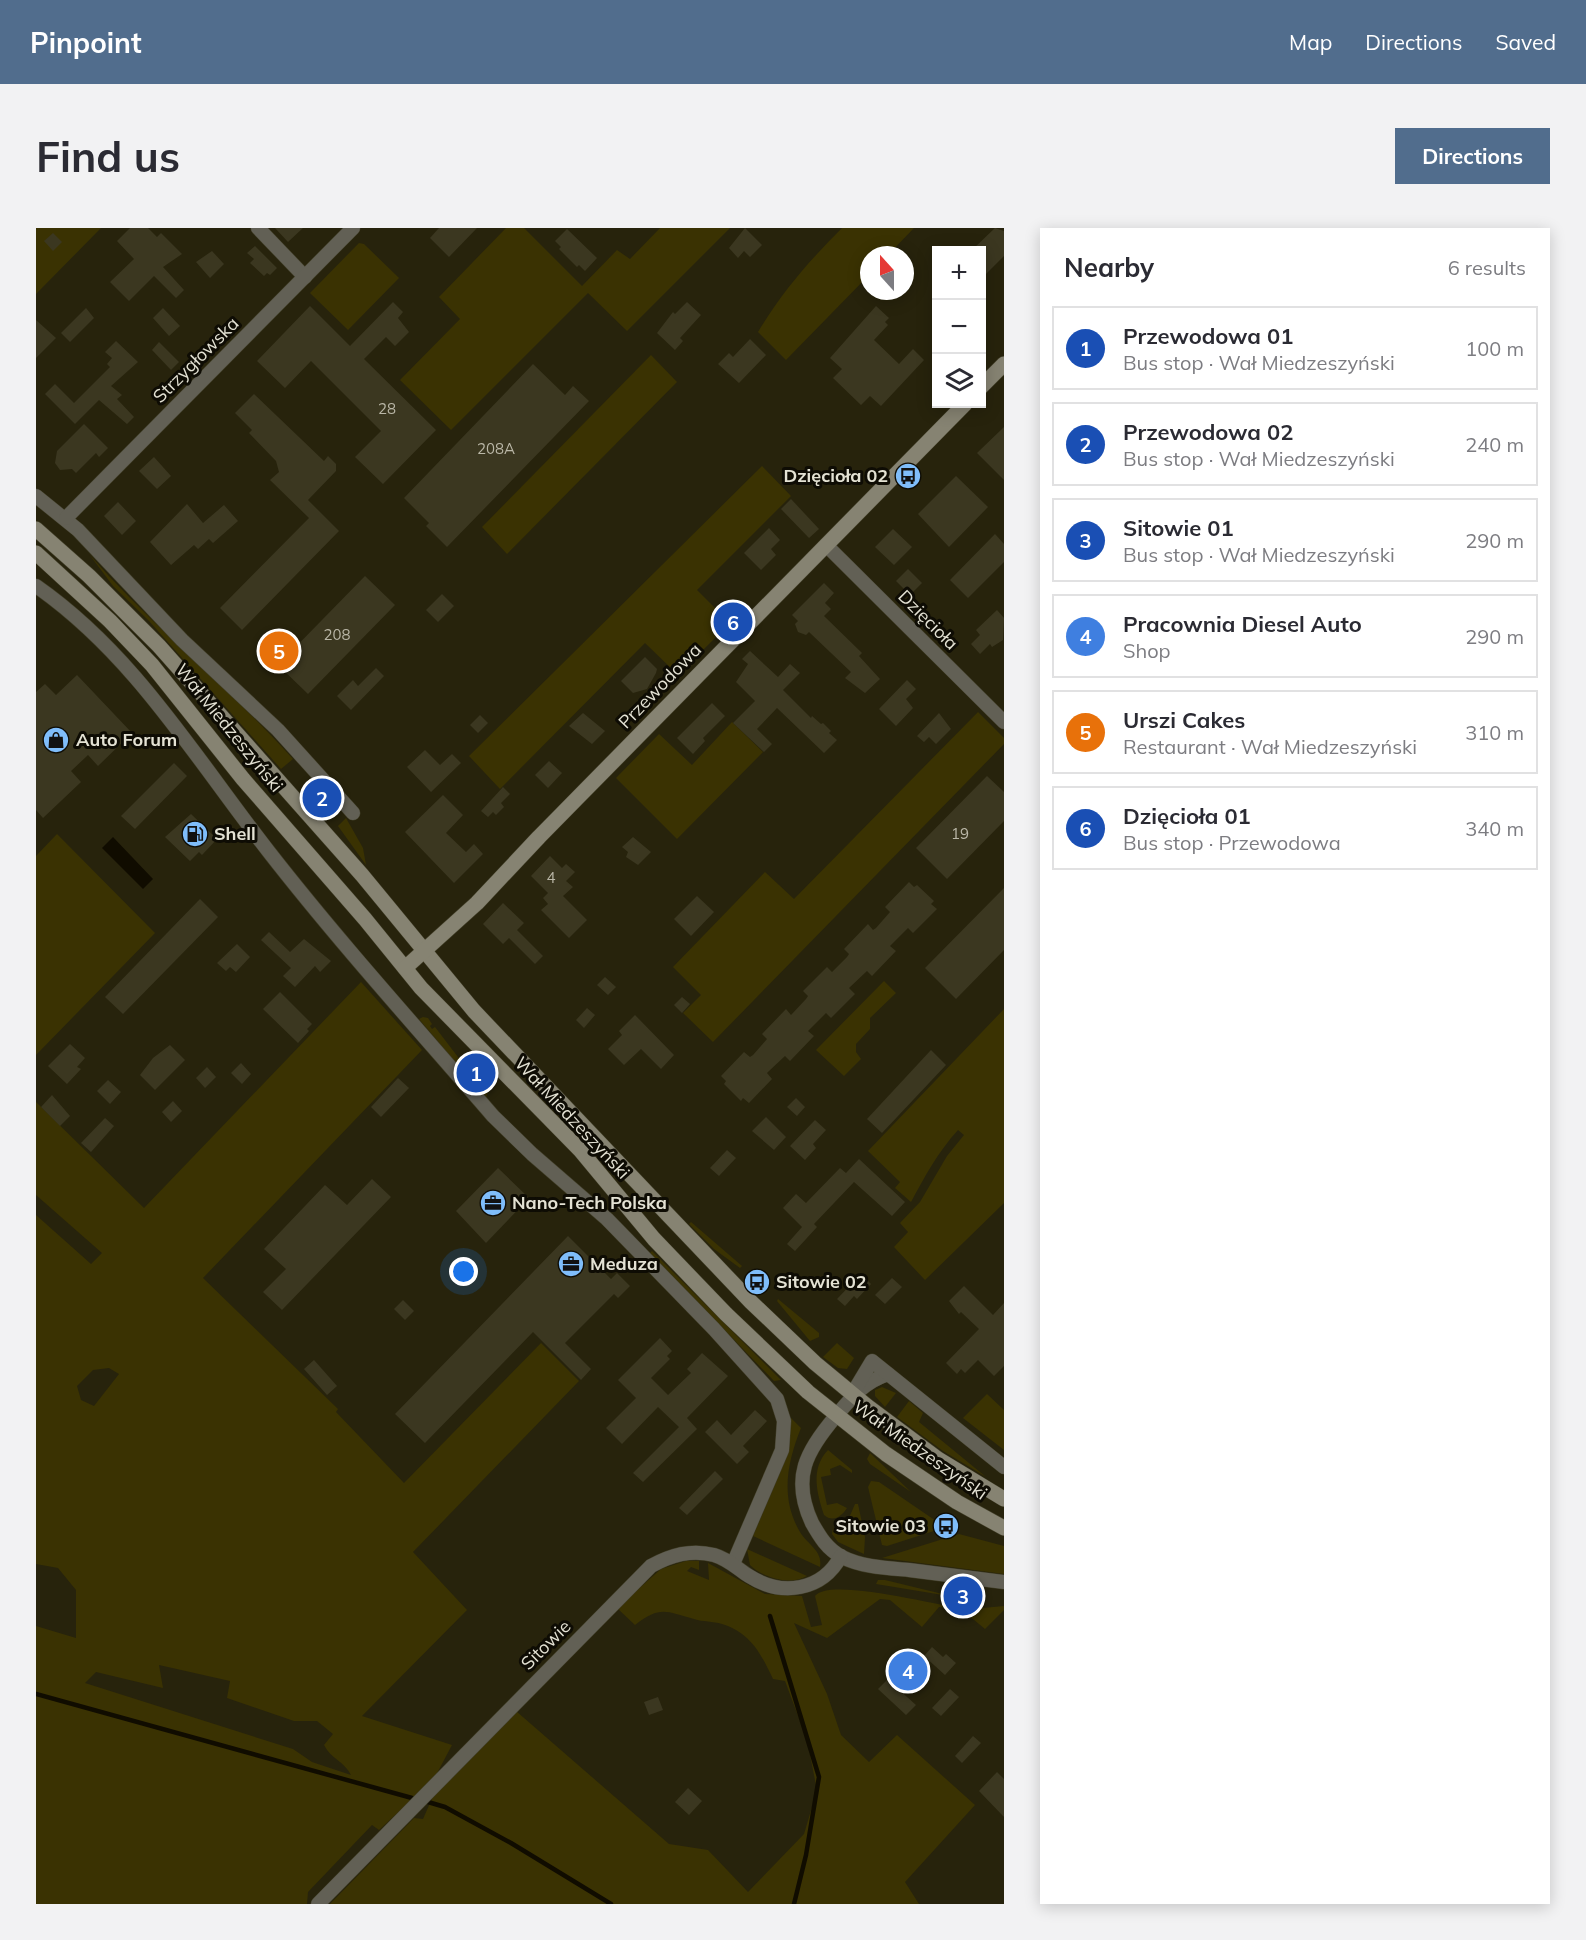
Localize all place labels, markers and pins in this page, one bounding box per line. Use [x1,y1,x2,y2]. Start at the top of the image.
bus stop icon: Dzięcioła 02 [893,461,923,491]
place label: Dzięcioła 02 [783,464,888,487]
pin: 6 [714,600,752,644]
pin: 5 [260,628,298,674]
shop icon: Auto Forum [41,725,71,755]
place label: Auto Forum [76,728,177,751]
pin: 2 [302,776,342,820]
fuel station icon: Shell [180,819,210,849]
place label: Shell [214,822,256,845]
pin: 1 [456,1050,496,1096]
office icon: Nano-Tech Polska [478,1188,508,1218]
place label: Nano-Tech Polska [512,1191,667,1214]
office icon: Meduza [556,1249,586,1279]
place label: Meduza [590,1252,658,1275]
bus stop icon: Sitowie 02 [742,1267,772,1297]
place label: Sitowie 02 [776,1270,867,1293]
bus stop icon: Sitowie 03 [931,1511,961,1541]
place label: Sitowie 03 [835,1514,926,1537]
pin: 3 [944,1574,982,1618]
pin: 4 [888,1648,928,1694]

